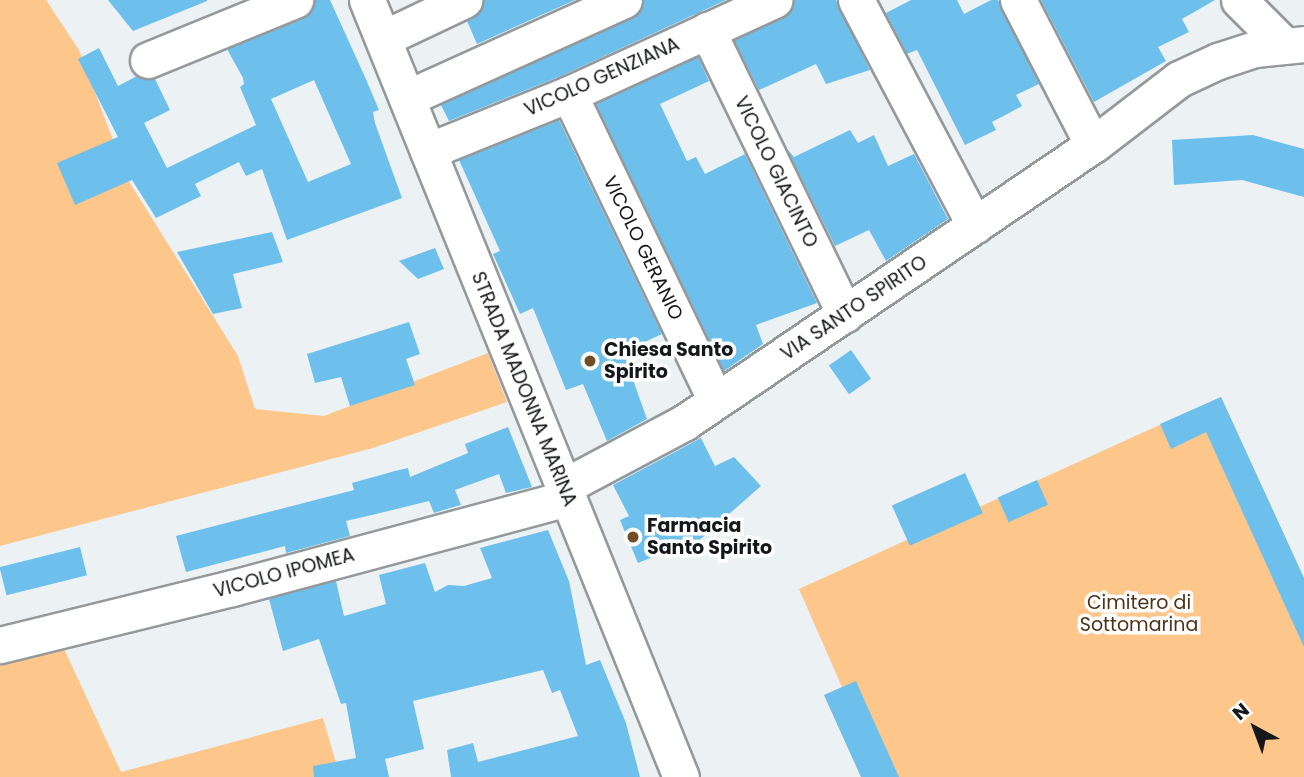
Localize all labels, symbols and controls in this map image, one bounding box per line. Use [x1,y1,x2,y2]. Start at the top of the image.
street label: VICOLO GENZIANA [521,33,683,121]
street label: VICOLO GIACINTO [729,93,823,251]
street label: VICOLO GERANIO [598,172,688,324]
street label: VIA SANTO SPIRITO [777,251,931,365]
street label: STRADA MADONNA MARINA [466,268,582,510]
place label: Chiesa Santo Spirito [604,339,733,383]
marker: Chiesa Santo Spirito [582,353,598,369]
place label: Farmacia Santo Spirito [647,515,772,559]
marker: Farmacia Santo Spirito [625,529,641,545]
street label: VICOLO IPOMEA [211,543,357,603]
park label: Cimitero di Sottomarina [1080,592,1198,636]
north arrow [1220,693,1290,763]
text: N [1227,697,1255,727]

